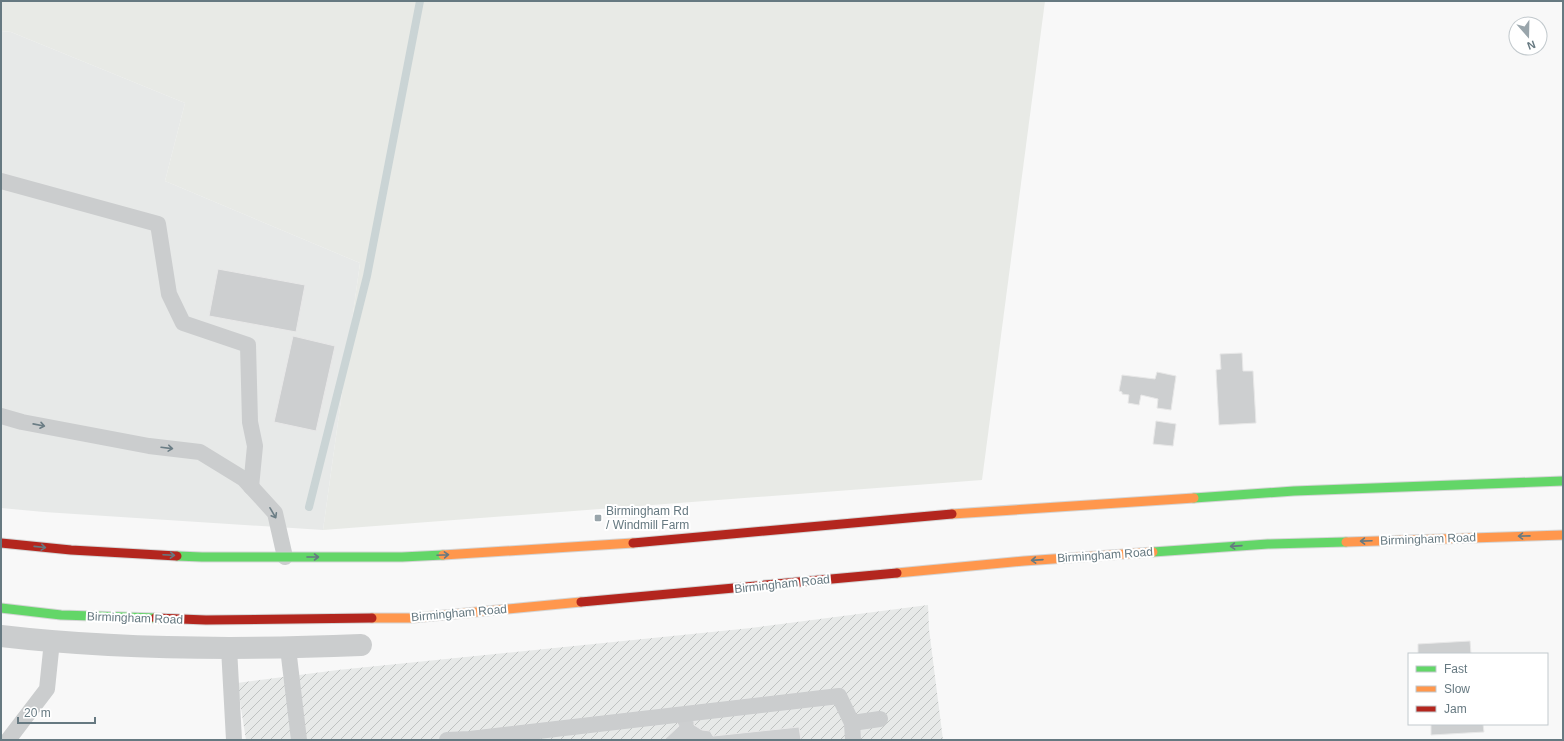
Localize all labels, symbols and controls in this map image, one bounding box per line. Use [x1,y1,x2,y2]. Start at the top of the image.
north arrow [1508,16,1548,56]
text: N [1526,38,1537,52]
one-way arrow [32,421,45,429]
one-way arrow [160,444,173,452]
place label: Birmingham Rd / Windmill Farm [606,504,689,532]
one-way arrow [269,507,277,519]
marker: Birmingham Rd / Windmill Farm [593,513,603,523]
street label: Birmingham Road [1380,530,1476,548]
one-way arrow [1518,532,1531,540]
one-way arrow [1360,537,1373,545]
one-way arrow [33,543,46,551]
one-way arrow [1230,543,1243,550]
street label: Birmingham Road [1057,545,1153,565]
one-way arrow [436,551,449,558]
one-way arrow [162,552,175,559]
one-way arrow [306,553,319,561]
one-way arrow [1031,556,1044,563]
street label: Birmingham Road [734,572,830,596]
street label: Birmingham Road [411,602,507,624]
street label: Birmingham Road [87,609,183,627]
legend [1408,653,1548,725]
text: Fast [1444,662,1468,676]
text: Slow [1444,682,1470,696]
scale bar [18,699,95,725]
text: Jam [1444,702,1467,716]
text: 20 m [24,706,51,720]

